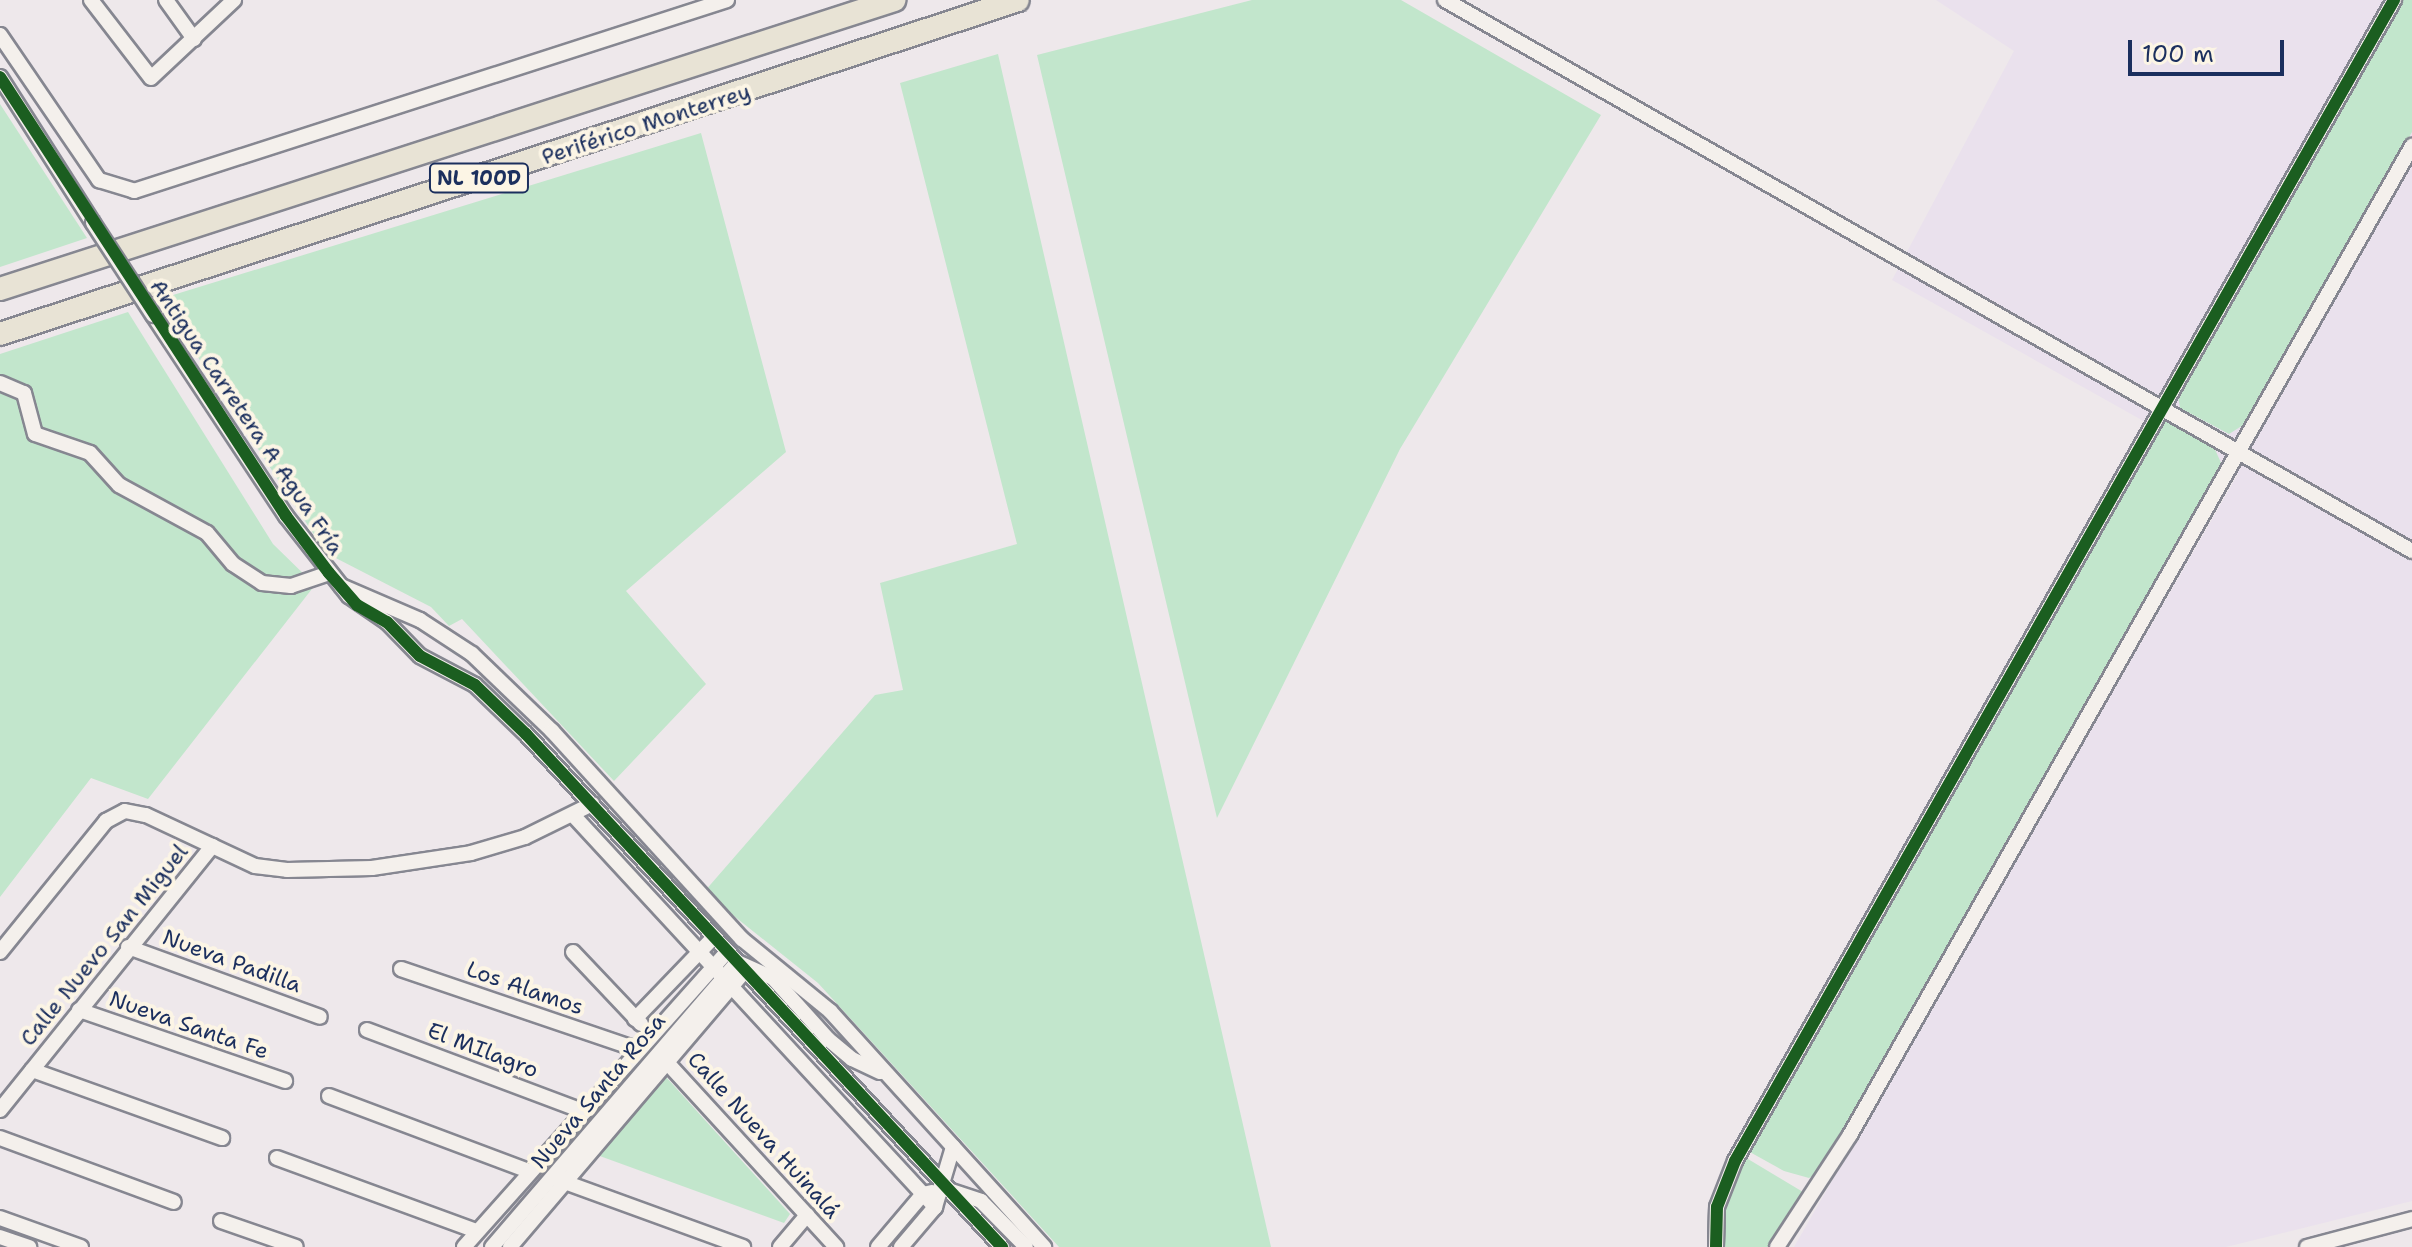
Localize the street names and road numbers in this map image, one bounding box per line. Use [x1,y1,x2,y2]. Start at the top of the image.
street label: Periférico Monterrey [538,78,754,170]
road number: NL 100D [427,162,531,194]
street label: Antigua Carretera A Agua Fría [145,274,349,560]
street label: Calle Nuevo San Miguel [15,839,193,1051]
street label: Nueva Padilla [159,924,305,998]
street label: Los Alamos [463,956,587,1020]
street label: Nueva Santa Fe [106,985,272,1065]
street label: Nueva Santa Rosa [525,1008,671,1174]
street label: El MIlagro [424,1017,542,1083]
street label: Calle Nueva Huinalá [682,1046,846,1224]

